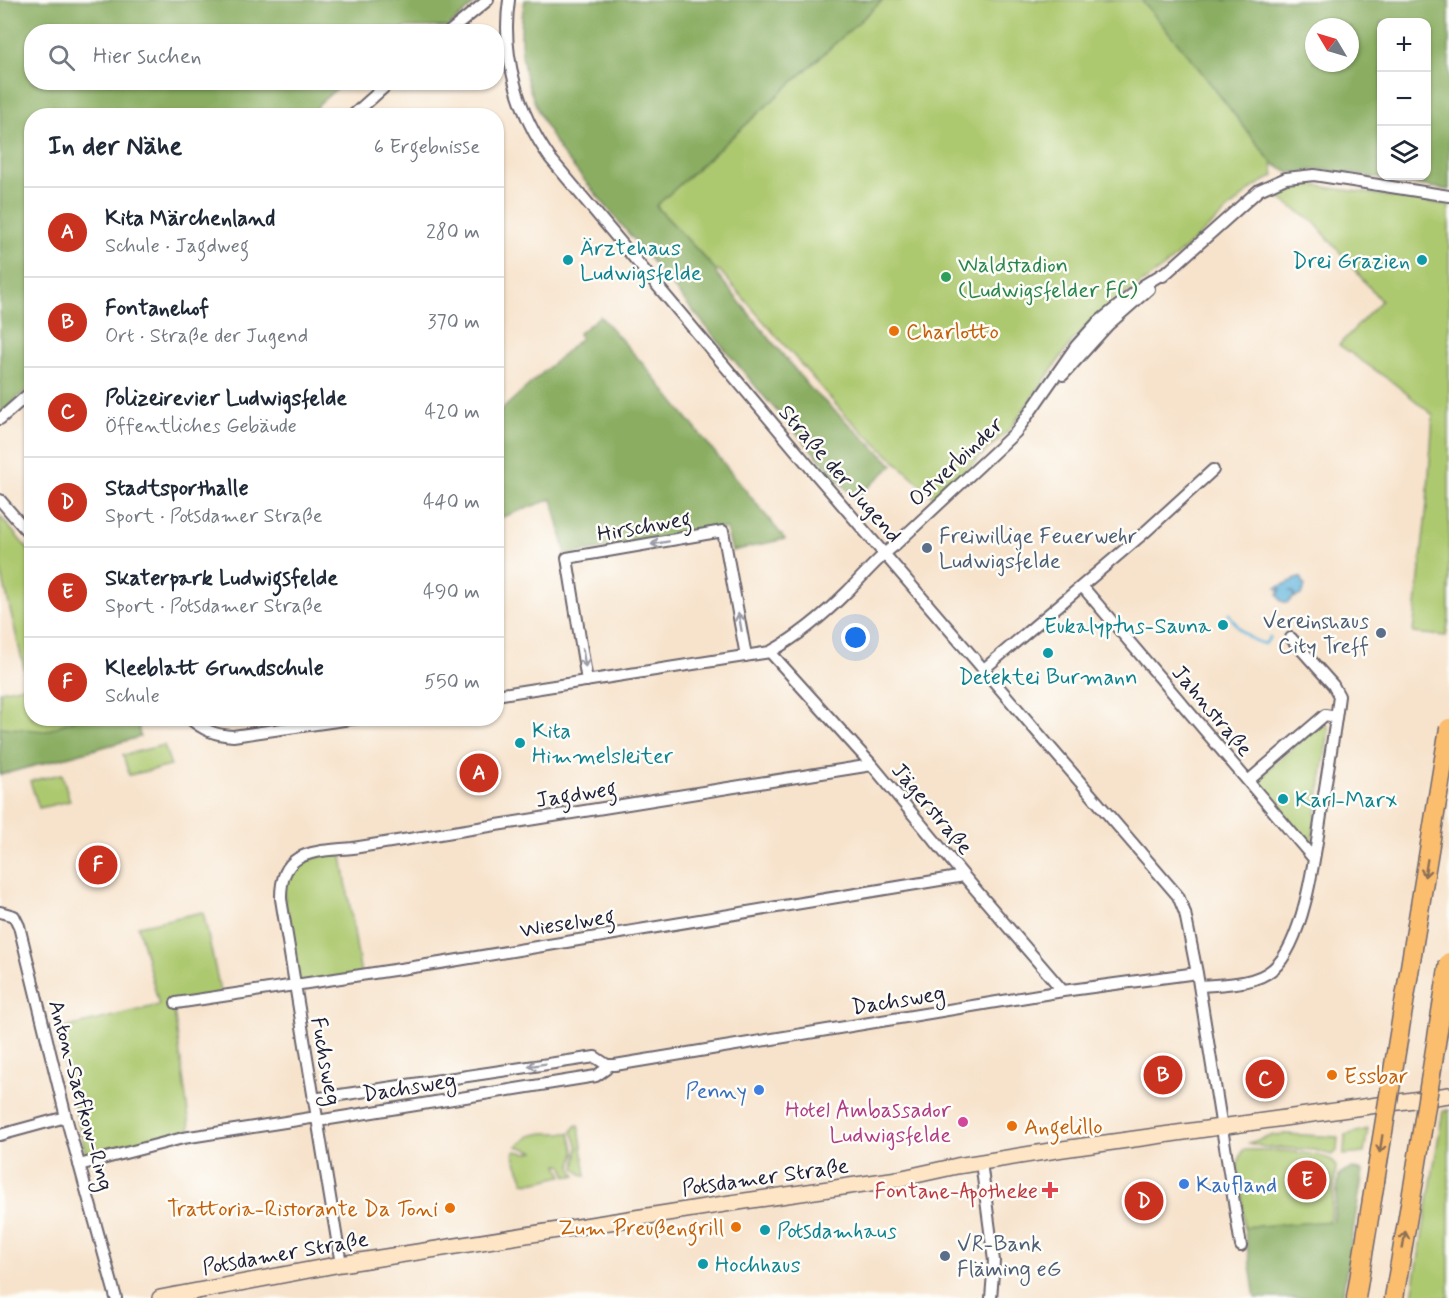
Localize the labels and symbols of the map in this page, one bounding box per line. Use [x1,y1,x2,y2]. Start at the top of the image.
north arrow [1305,18,1359,72]
place label: Ärztehaus Ludwigsfelde [580,235,702,289]
place label: Drei Grazien [1292,248,1410,276]
place label: Waldstadion (Ludwigsfelder FC) [958,252,1138,306]
marker: Ärztehaus Ludwigsfelde [561,253,575,267]
marker: Drei Grazien [1415,253,1429,267]
marker: Waldstadion (Ludwigsfelder FC) [939,270,953,284]
place label: Charlotto [906,319,999,347]
marker: Charlotto [887,324,901,338]
street label: Straße der Jugend [771,399,907,550]
street label: Ostverbinder [903,411,1010,513]
street label: Hirschweg [595,505,694,552]
place label: Freiwillige Feuerwehr Ludwigsfelde [939,523,1137,577]
one-way arrow [650,538,670,549]
marker: Freiwillige Feuerwehr Ludwigsfelde [920,541,934,555]
place label: Vereinshaus City Treff [1263,608,1369,661]
one-way arrow [734,612,745,632]
place label: Eukalyptus-Sauna [1044,613,1212,641]
marker: Eukalyptus-Sauna [1216,618,1230,632]
your location [841,623,870,652]
marker: Vereinshaus City Treff [1374,626,1388,640]
marker: Detektei Burmann [1041,646,1055,660]
one-way arrow [578,648,589,668]
street label: Jahnstraße [1165,660,1258,763]
place label: Detektei Burmann [958,664,1138,692]
place label: Kita Himmelsleiter [532,718,674,771]
marker: Kita Himmelsleiter [513,736,527,750]
pin: A [460,750,498,796]
street label: Jägerstraße [884,757,978,862]
street label: Jagdweg [534,775,619,818]
place label: Karl-Marx [1295,787,1397,815]
marker: Karl-Marx [1276,792,1290,806]
pin: F [78,842,118,888]
one-way arrow [1420,858,1431,878]
street label: Wieselweg [518,903,617,948]
street label: Dachsweg [850,980,948,1025]
street label: Anton-Saefkow-Ring [38,997,119,1195]
street label: Fuchsweg [301,1015,347,1108]
pin: B [1144,1052,1182,1098]
pin: C [1246,1056,1284,1102]
one-way arrow [528,1060,548,1071]
place label: Essbar [1344,1063,1408,1091]
street label: Dachsweg [361,1067,459,1112]
marker: Essbar [1325,1068,1339,1082]
place label: Penny [686,1078,747,1106]
marker: Penny [752,1083,766,1097]
place label: Hotel Ambassador Ludwigsfelde [785,1097,952,1151]
place label: Angelillo [1024,1114,1103,1145]
marker: Hotel Ambassador Ludwigsfelde [956,1115,970,1129]
marker: Angelillo [1005,1119,1019,1133]
one-way arrow [1376,1133,1387,1153]
street label: Potsdamer Straße [680,1152,851,1204]
pin: E [1288,1158,1326,1202]
place label: Kaufland [1196,1172,1277,1200]
marker: Kaufland [1177,1177,1191,1191]
place label: Fontane-Apotheke [874,1178,1038,1208]
pin: D [1124,1178,1164,1224]
marker: Fontane-Apotheke [1043,1183,1057,1197]
place label: Trattoria-Ristorante Da Toni [167,1196,438,1224]
marker: Trattoria-Ristorante Da Toni [443,1201,457,1215]
place label: Zum Preußengrill [558,1215,724,1246]
place label: Potsdamhaus [777,1218,897,1246]
marker: Zum Preußengrill [729,1220,743,1234]
marker: Potsdamhaus [758,1223,772,1237]
street label: Potsdamer Straße [200,1226,371,1282]
place label: VR-Bank Fläming eG [957,1231,1061,1287]
one-way arrow [1398,1231,1409,1251]
marker: VR-Bank Fläming eG [938,1249,952,1263]
place label: Hochhaus [715,1252,801,1280]
marker: Hochhaus [696,1257,710,1271]

